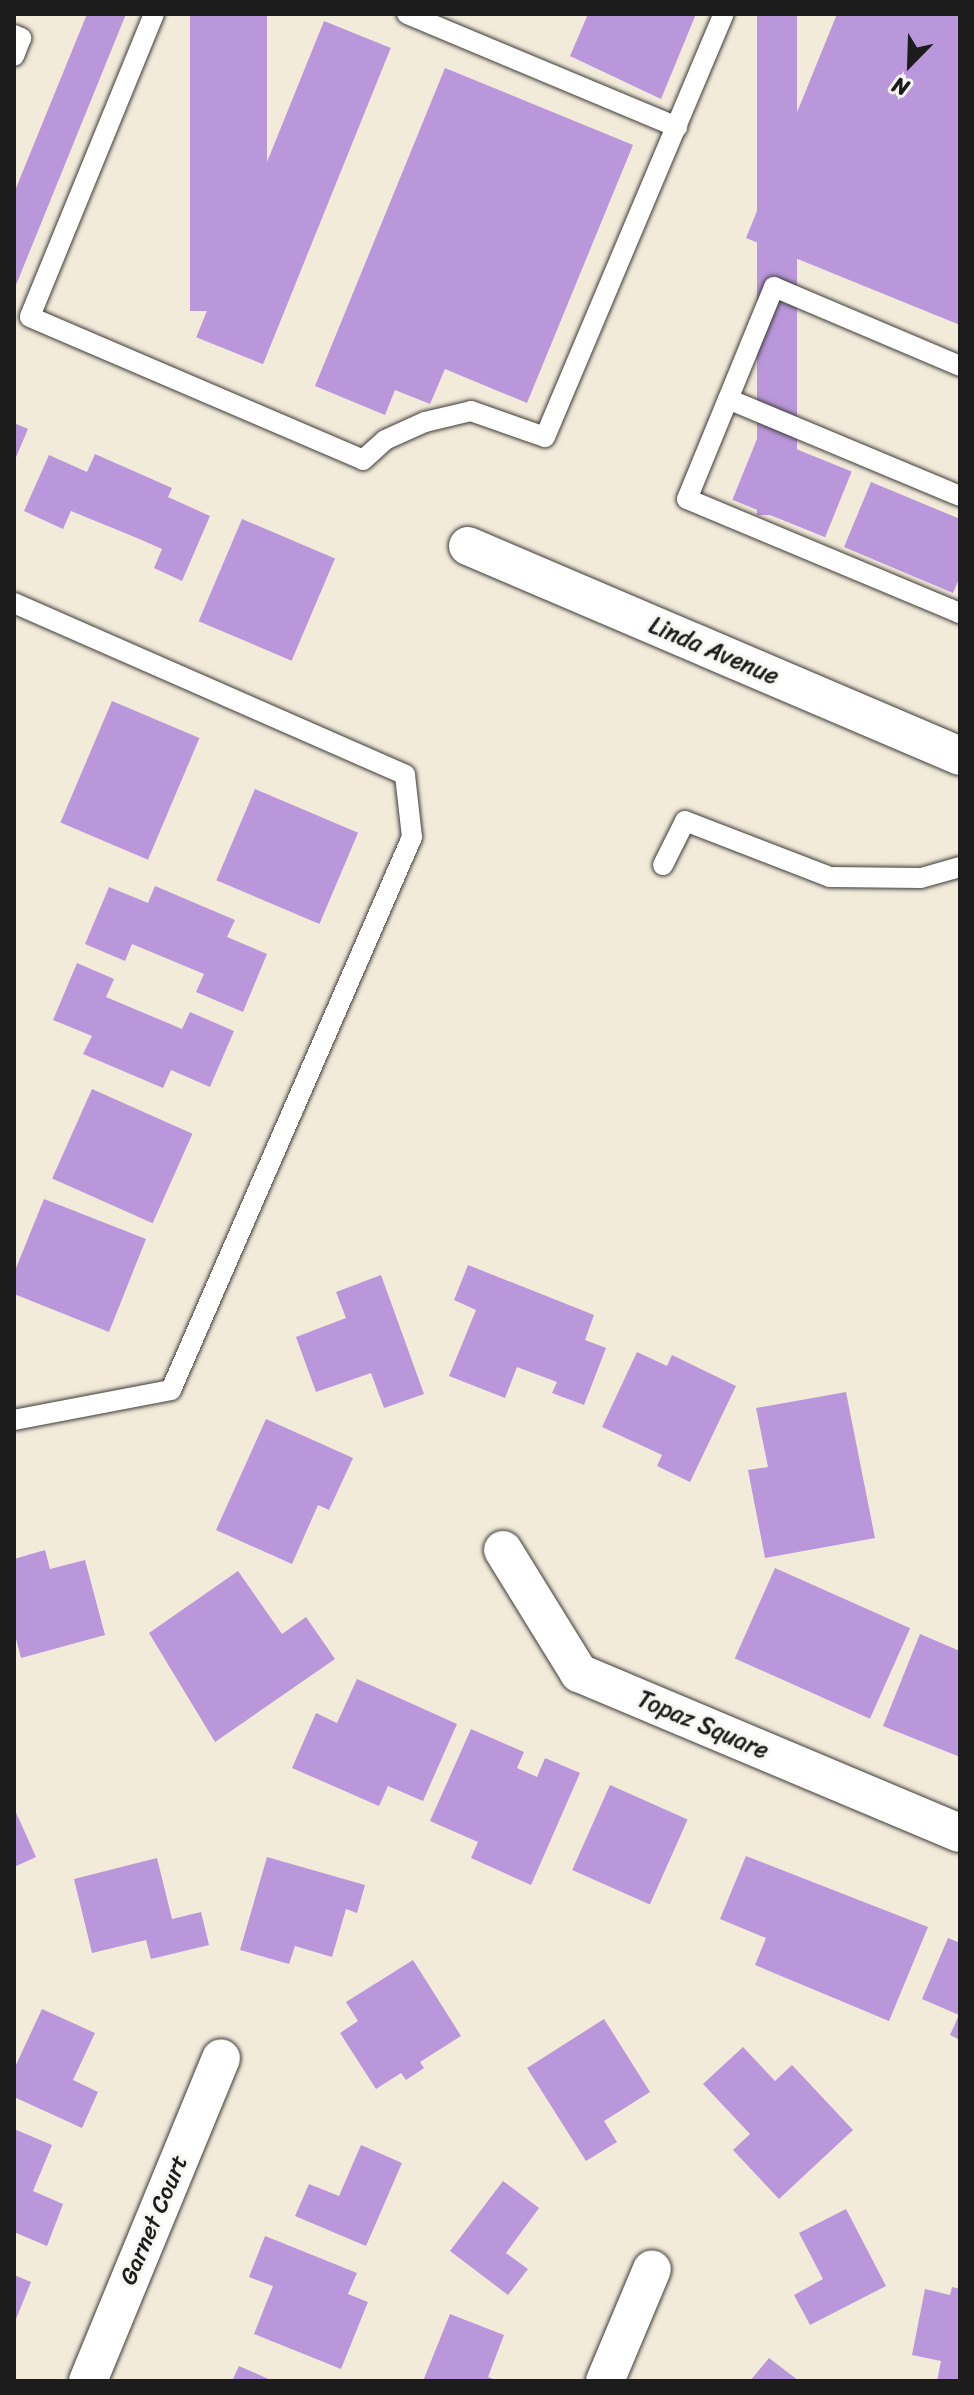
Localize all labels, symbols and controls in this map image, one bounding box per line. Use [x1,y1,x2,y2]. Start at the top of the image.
north arrow [870,24,950,104]
text: N [886,66,915,107]
street label: Linda Avenue [645,611,783,691]
street label: Topaz Square [633,1685,773,1765]
street label: Garnet Court [114,2151,194,2289]

